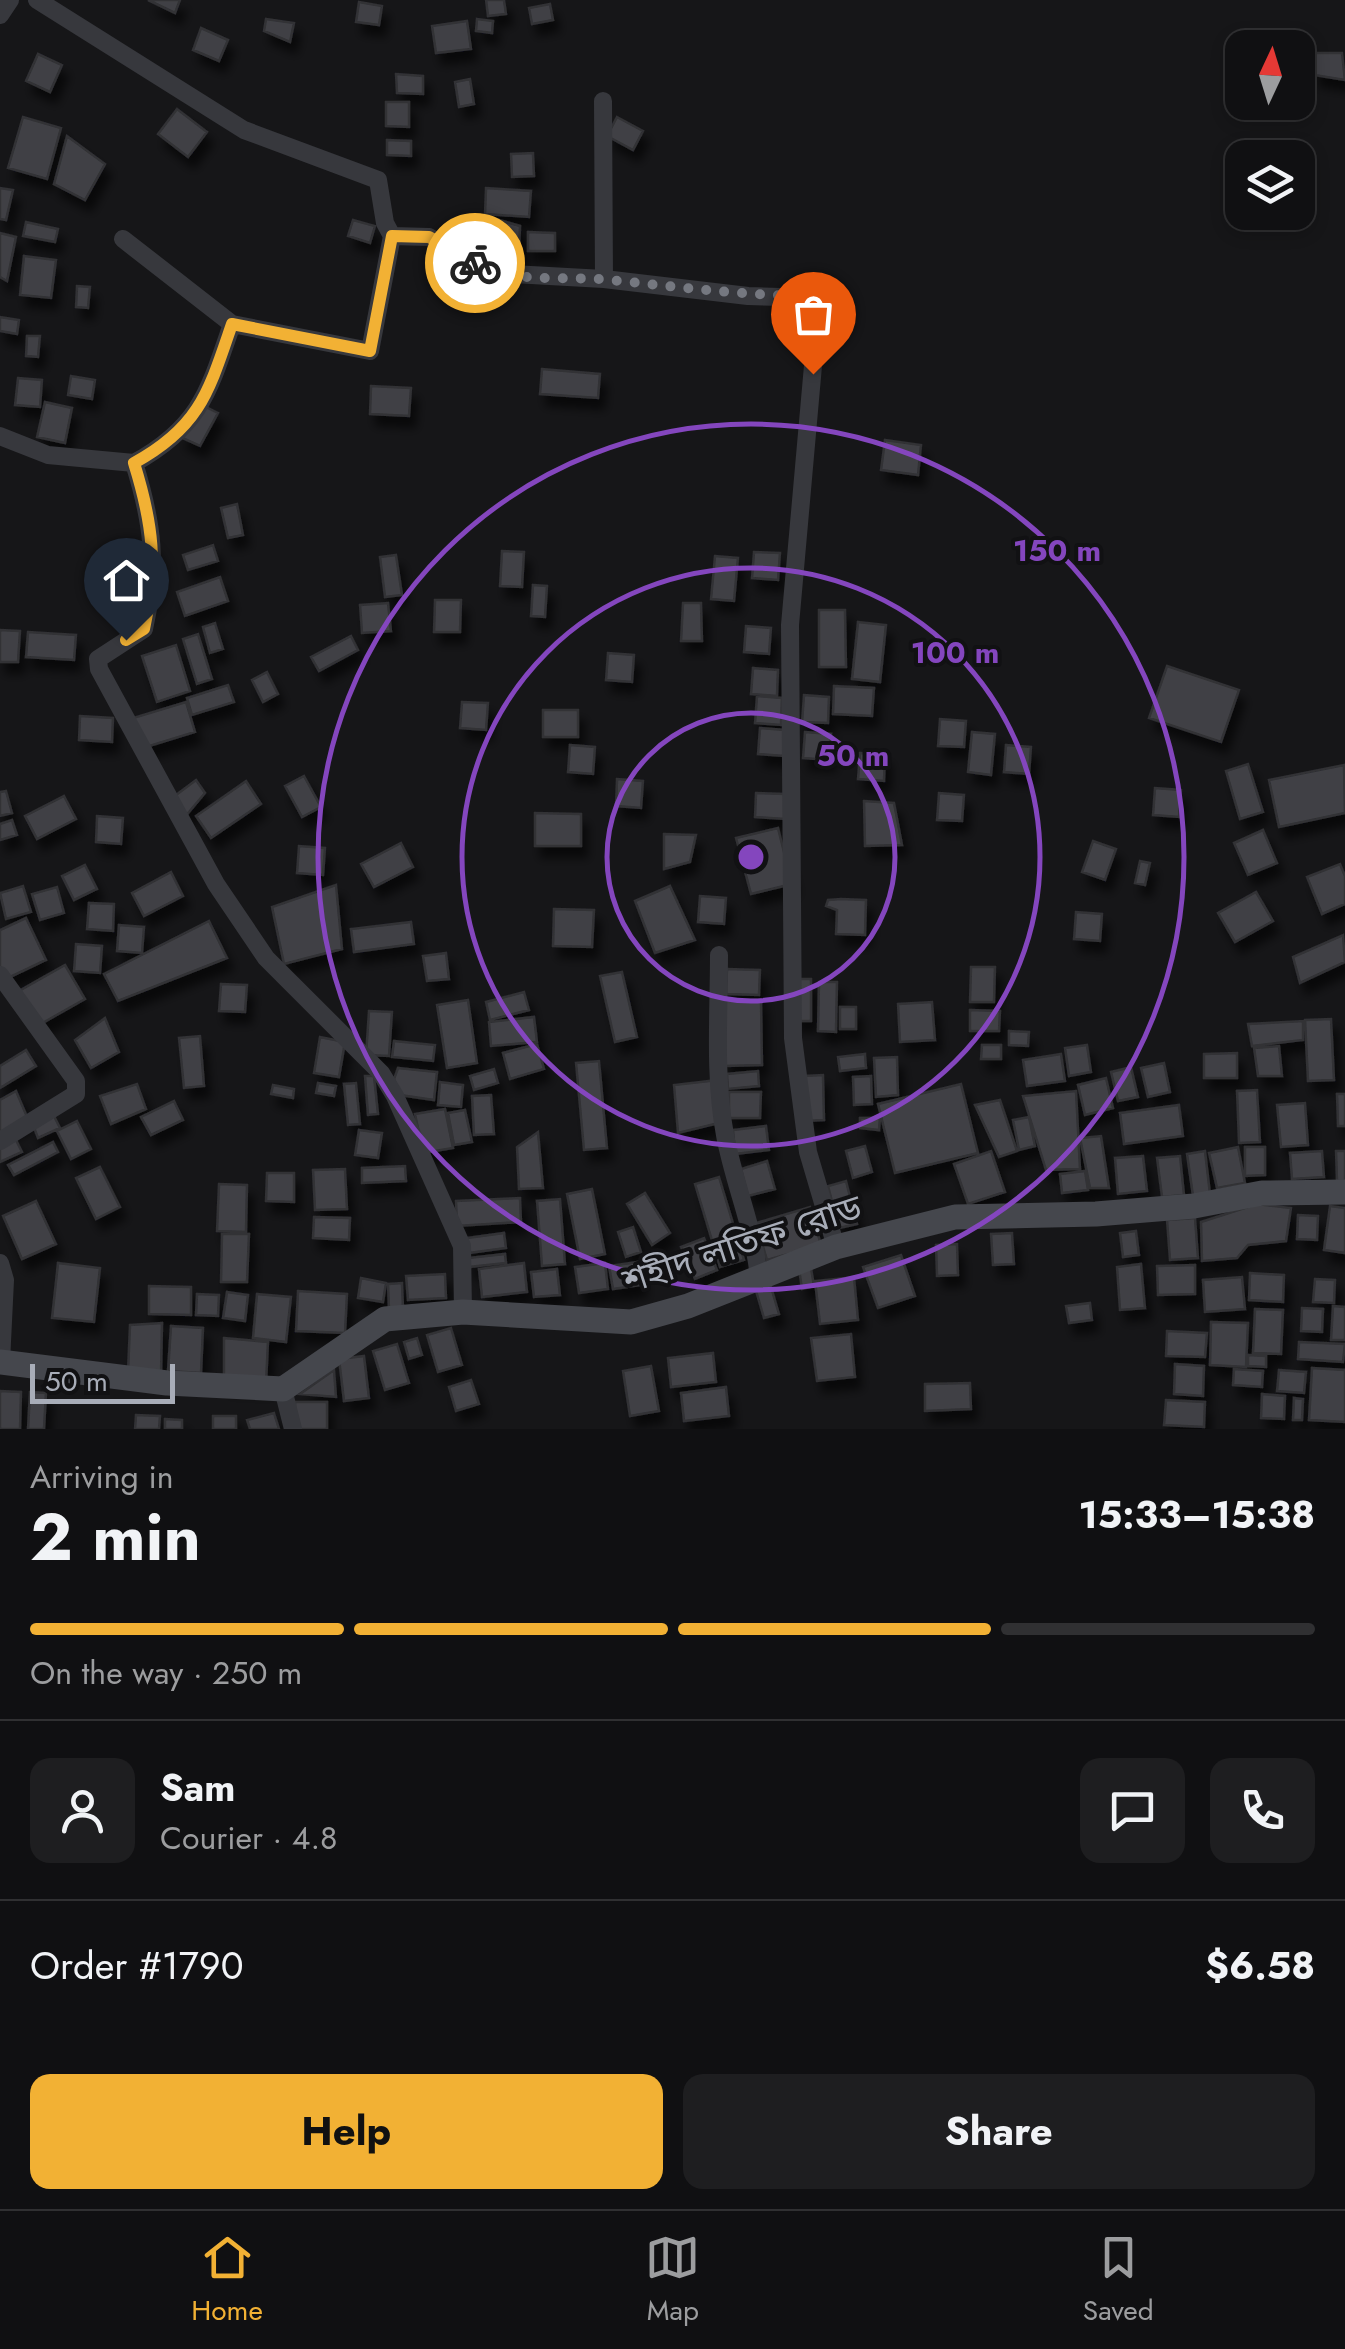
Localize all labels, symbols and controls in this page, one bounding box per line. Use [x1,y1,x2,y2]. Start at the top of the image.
north arrow [1225,30,1315,120]
map controls [1225,30,1315,230]
button: layers [1225,140,1315,230]
courier [425,213,525,313]
icon: bike [448,236,503,291]
pin [771,272,856,375]
icon: bag [786,287,841,342]
text: 150 m [1013,529,1101,572]
pin [84,538,169,641]
icon: home [99,553,154,608]
text: 100 m [911,631,999,674]
text: 50 m [817,734,889,777]
centre of rings [733,839,769,875]
street label: শহীদ লতিফ রোড [615,1181,869,1307]
scale bar [30,1359,175,1404]
text: 50 m [45,1361,108,1402]
text: Arriving in [30,1454,174,1500]
text: 15:33–15:38 [1078,1487,1315,1542]
text: 2 min [30,1490,201,1584]
text: On the way · 250 m [30,1650,302,1696]
button: person [30,1758,135,1863]
button: chat [1080,1758,1185,1863]
button: phone [1210,1758,1315,1863]
text: Sam [160,1760,235,1815]
text: Courier · 4.8 [160,1815,337,1861]
text: Order #1790 [30,1938,243,1993]
text: $6.58 [1205,1938,1315,1993]
button: Help [30,2074,663,2189]
button: Share [683,2074,1315,2189]
tab: Home [191,2230,263,2331]
tab: Map [645,2230,700,2331]
tab: Saved [1083,2230,1154,2331]

